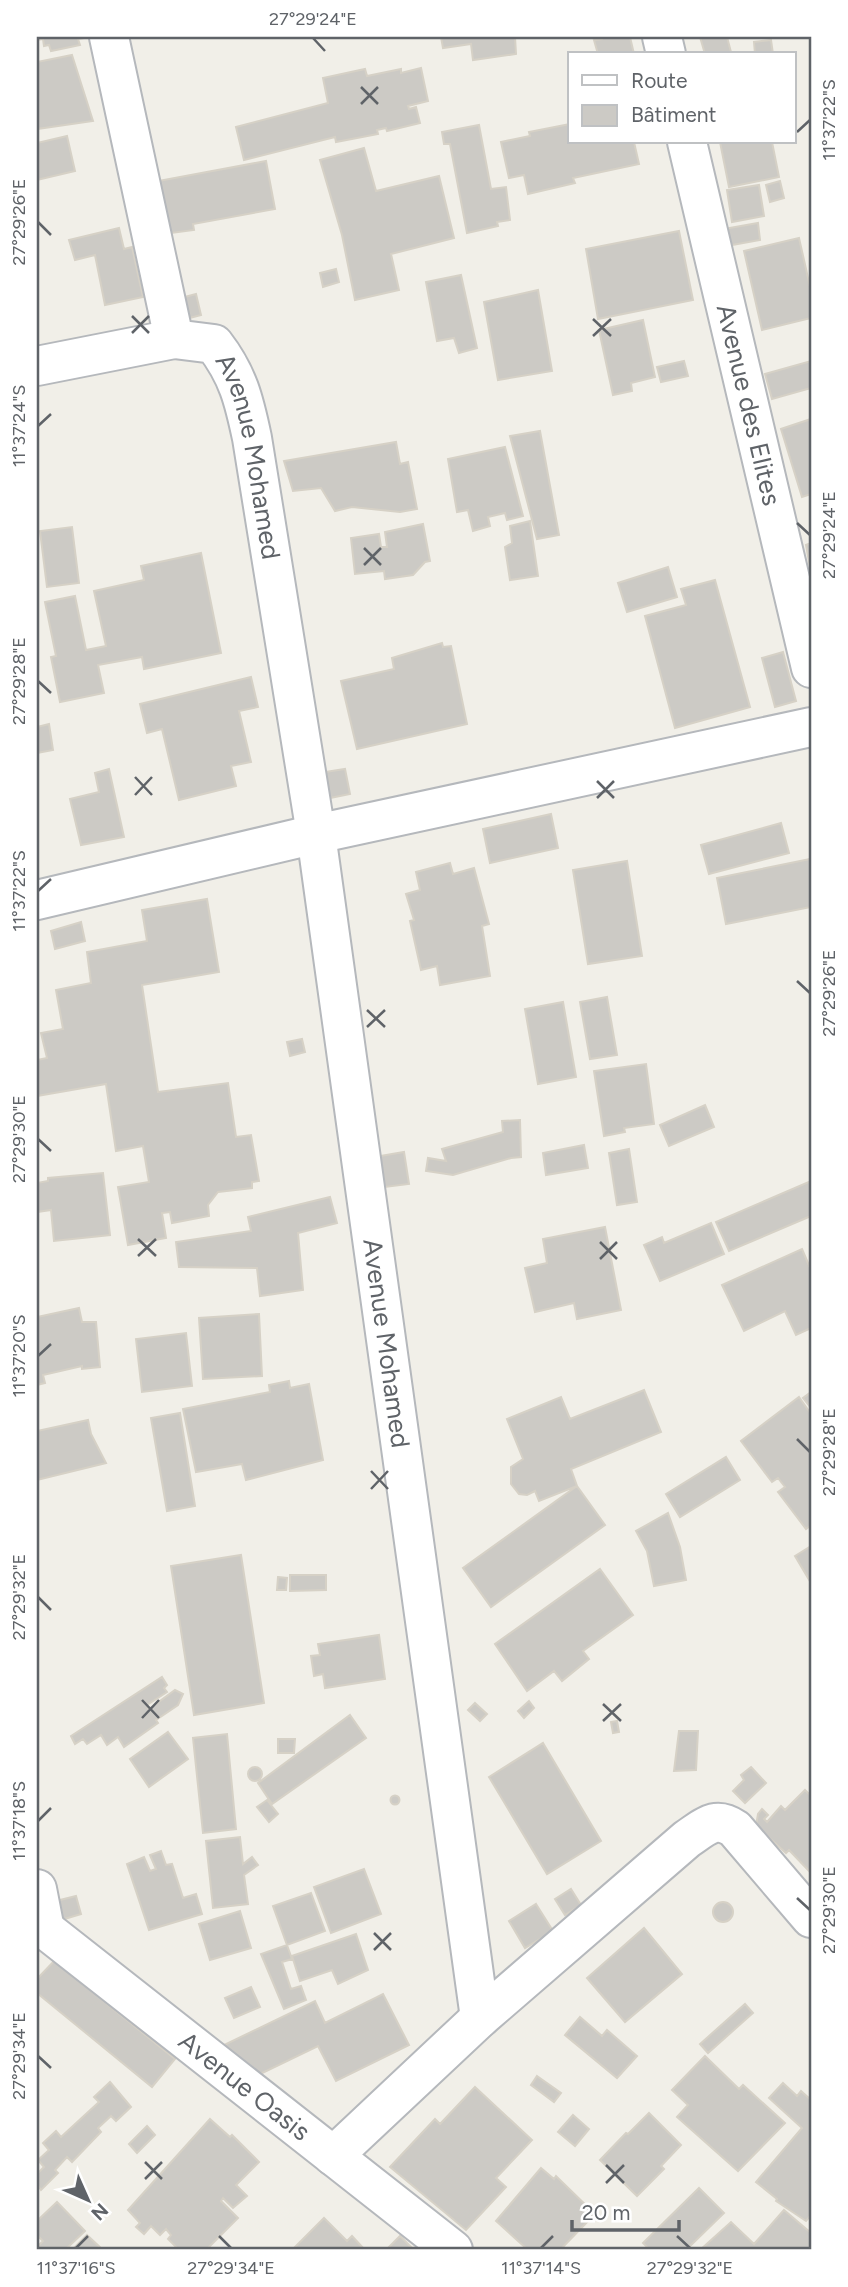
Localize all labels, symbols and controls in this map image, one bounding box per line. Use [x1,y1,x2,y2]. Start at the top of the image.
text: 27°29'24"E [269,8,357,30]
legend [568,52,796,144]
text: Route [631,68,687,93]
text: 11°37'22"S [818,79,840,161]
text: Bâtiment [631,102,716,127]
text: 27°29'26"E [8,179,30,265]
street label: Avenue des Elites [710,301,788,509]
street label: Avenue Mohamed [209,347,287,562]
text: 11°37'24"S [8,385,30,467]
text: 27°29'24"E [818,491,840,579]
text: 27°29'28"E [8,637,30,725]
text: 11°37'22"S [8,850,30,932]
text: 27°29'26"E [818,950,840,1036]
text: 27°29'30"E [8,1095,30,1183]
street label: Avenue Mohamed [356,1237,417,1450]
text: 11°37'20"S [8,1315,30,1397]
text: 27°29'28"E [818,1408,840,1496]
text: 27°29'32"E [8,1554,30,1640]
text: 11°37'18"S [8,1781,30,1861]
text: 27°29'30"E [818,1866,840,1954]
text: 27°29'34"E [8,2012,30,2100]
street label: Avenue Oasis [172,2025,317,2148]
north arrow [52,2164,122,2234]
scale bar [572,2189,678,2233]
text: N [86,2198,113,2225]
text: 20 m [582,2200,630,2225]
text: 11°37'16"S [36,2257,116,2279]
text: 27°29'34"E [187,2257,275,2279]
text: 11°37'14"S [501,2257,581,2279]
text: 27°29'32"E [647,2257,733,2279]

